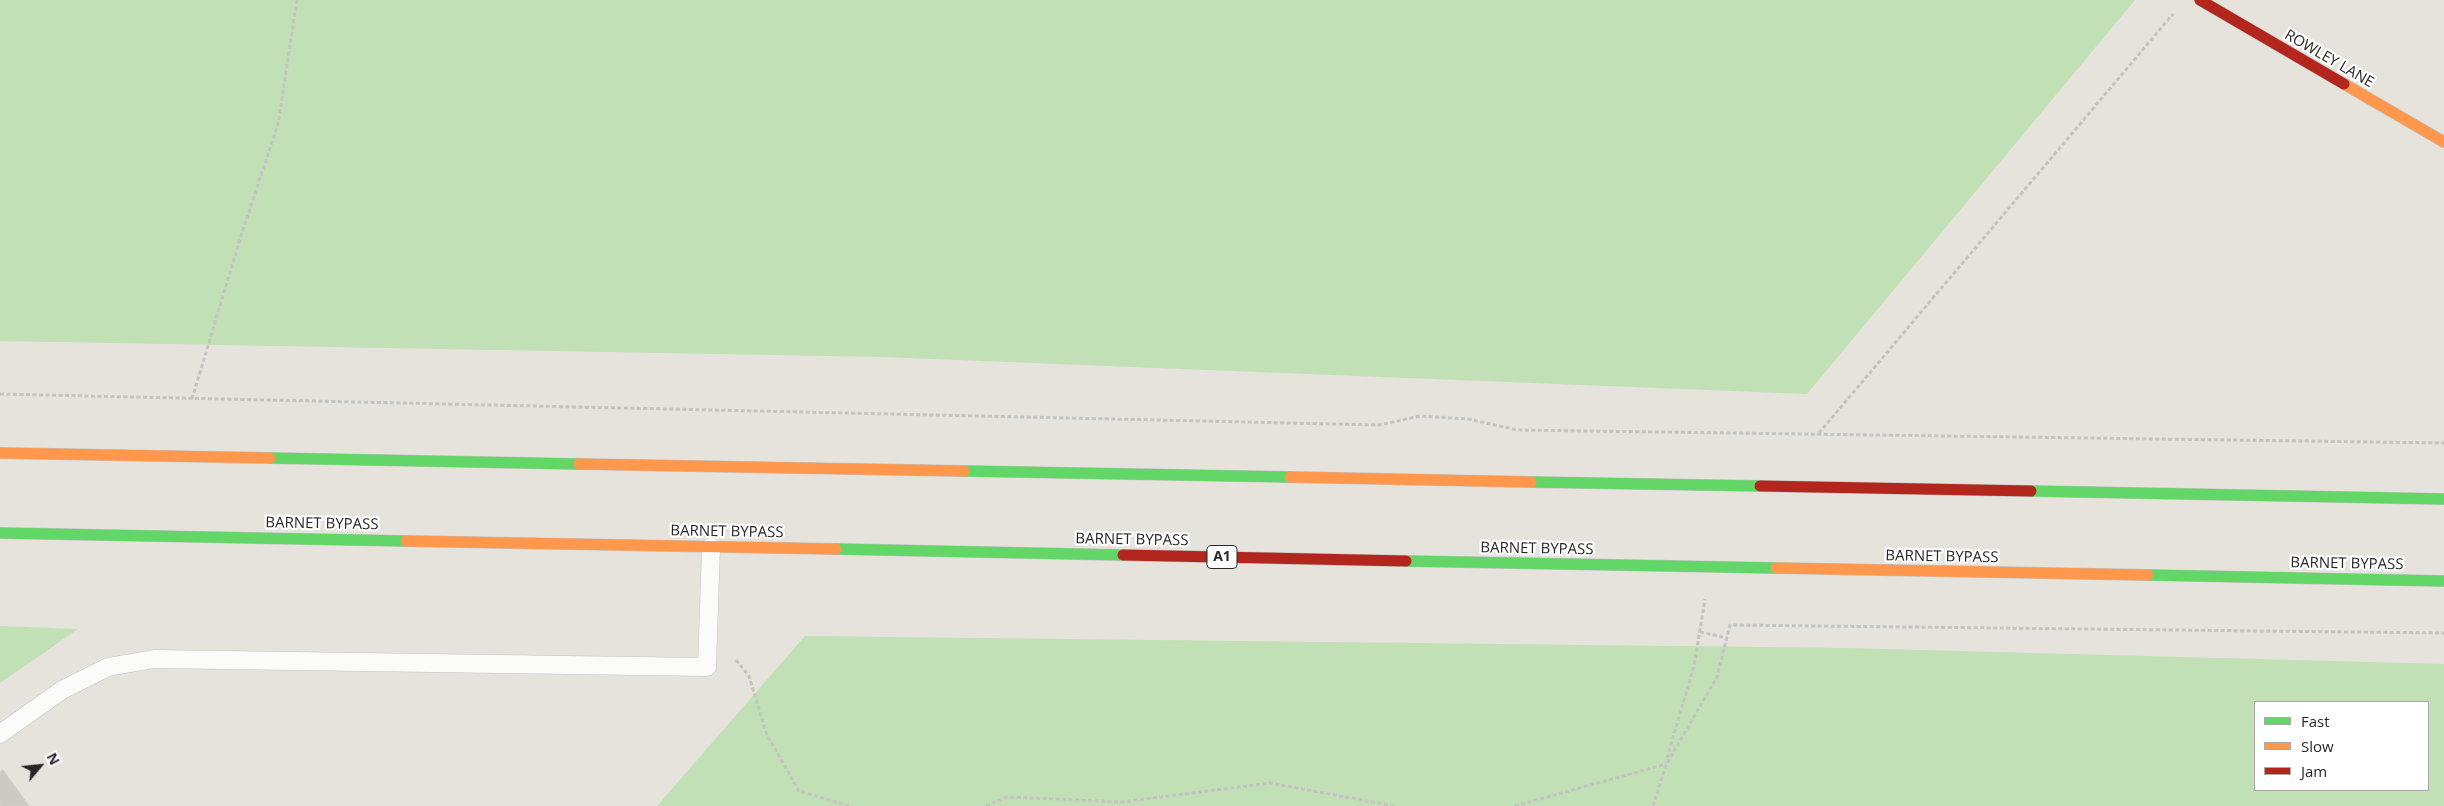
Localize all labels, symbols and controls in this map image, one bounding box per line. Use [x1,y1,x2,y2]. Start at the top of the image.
street label: ROWLEY LANE [2281,26,2377,92]
street label: BARNET BYPASS [265,514,379,534]
street label: BARNET BYPASS [670,522,784,542]
street label: BARNET BYPASS [1075,530,1189,550]
street label: BARNET BYPASS [1480,539,1594,559]
road number: A1 [1207,546,1237,568]
street label: BARNET BYPASS [1885,547,1999,567]
street label: BARNET BYPASS [2290,554,2404,574]
legend [2254,701,2429,791]
text: Fast [2301,711,2330,731]
text: Slow [2301,736,2334,756]
north arrow [15,741,65,791]
text: N [43,749,65,768]
text: Jam [2301,761,2327,781]

